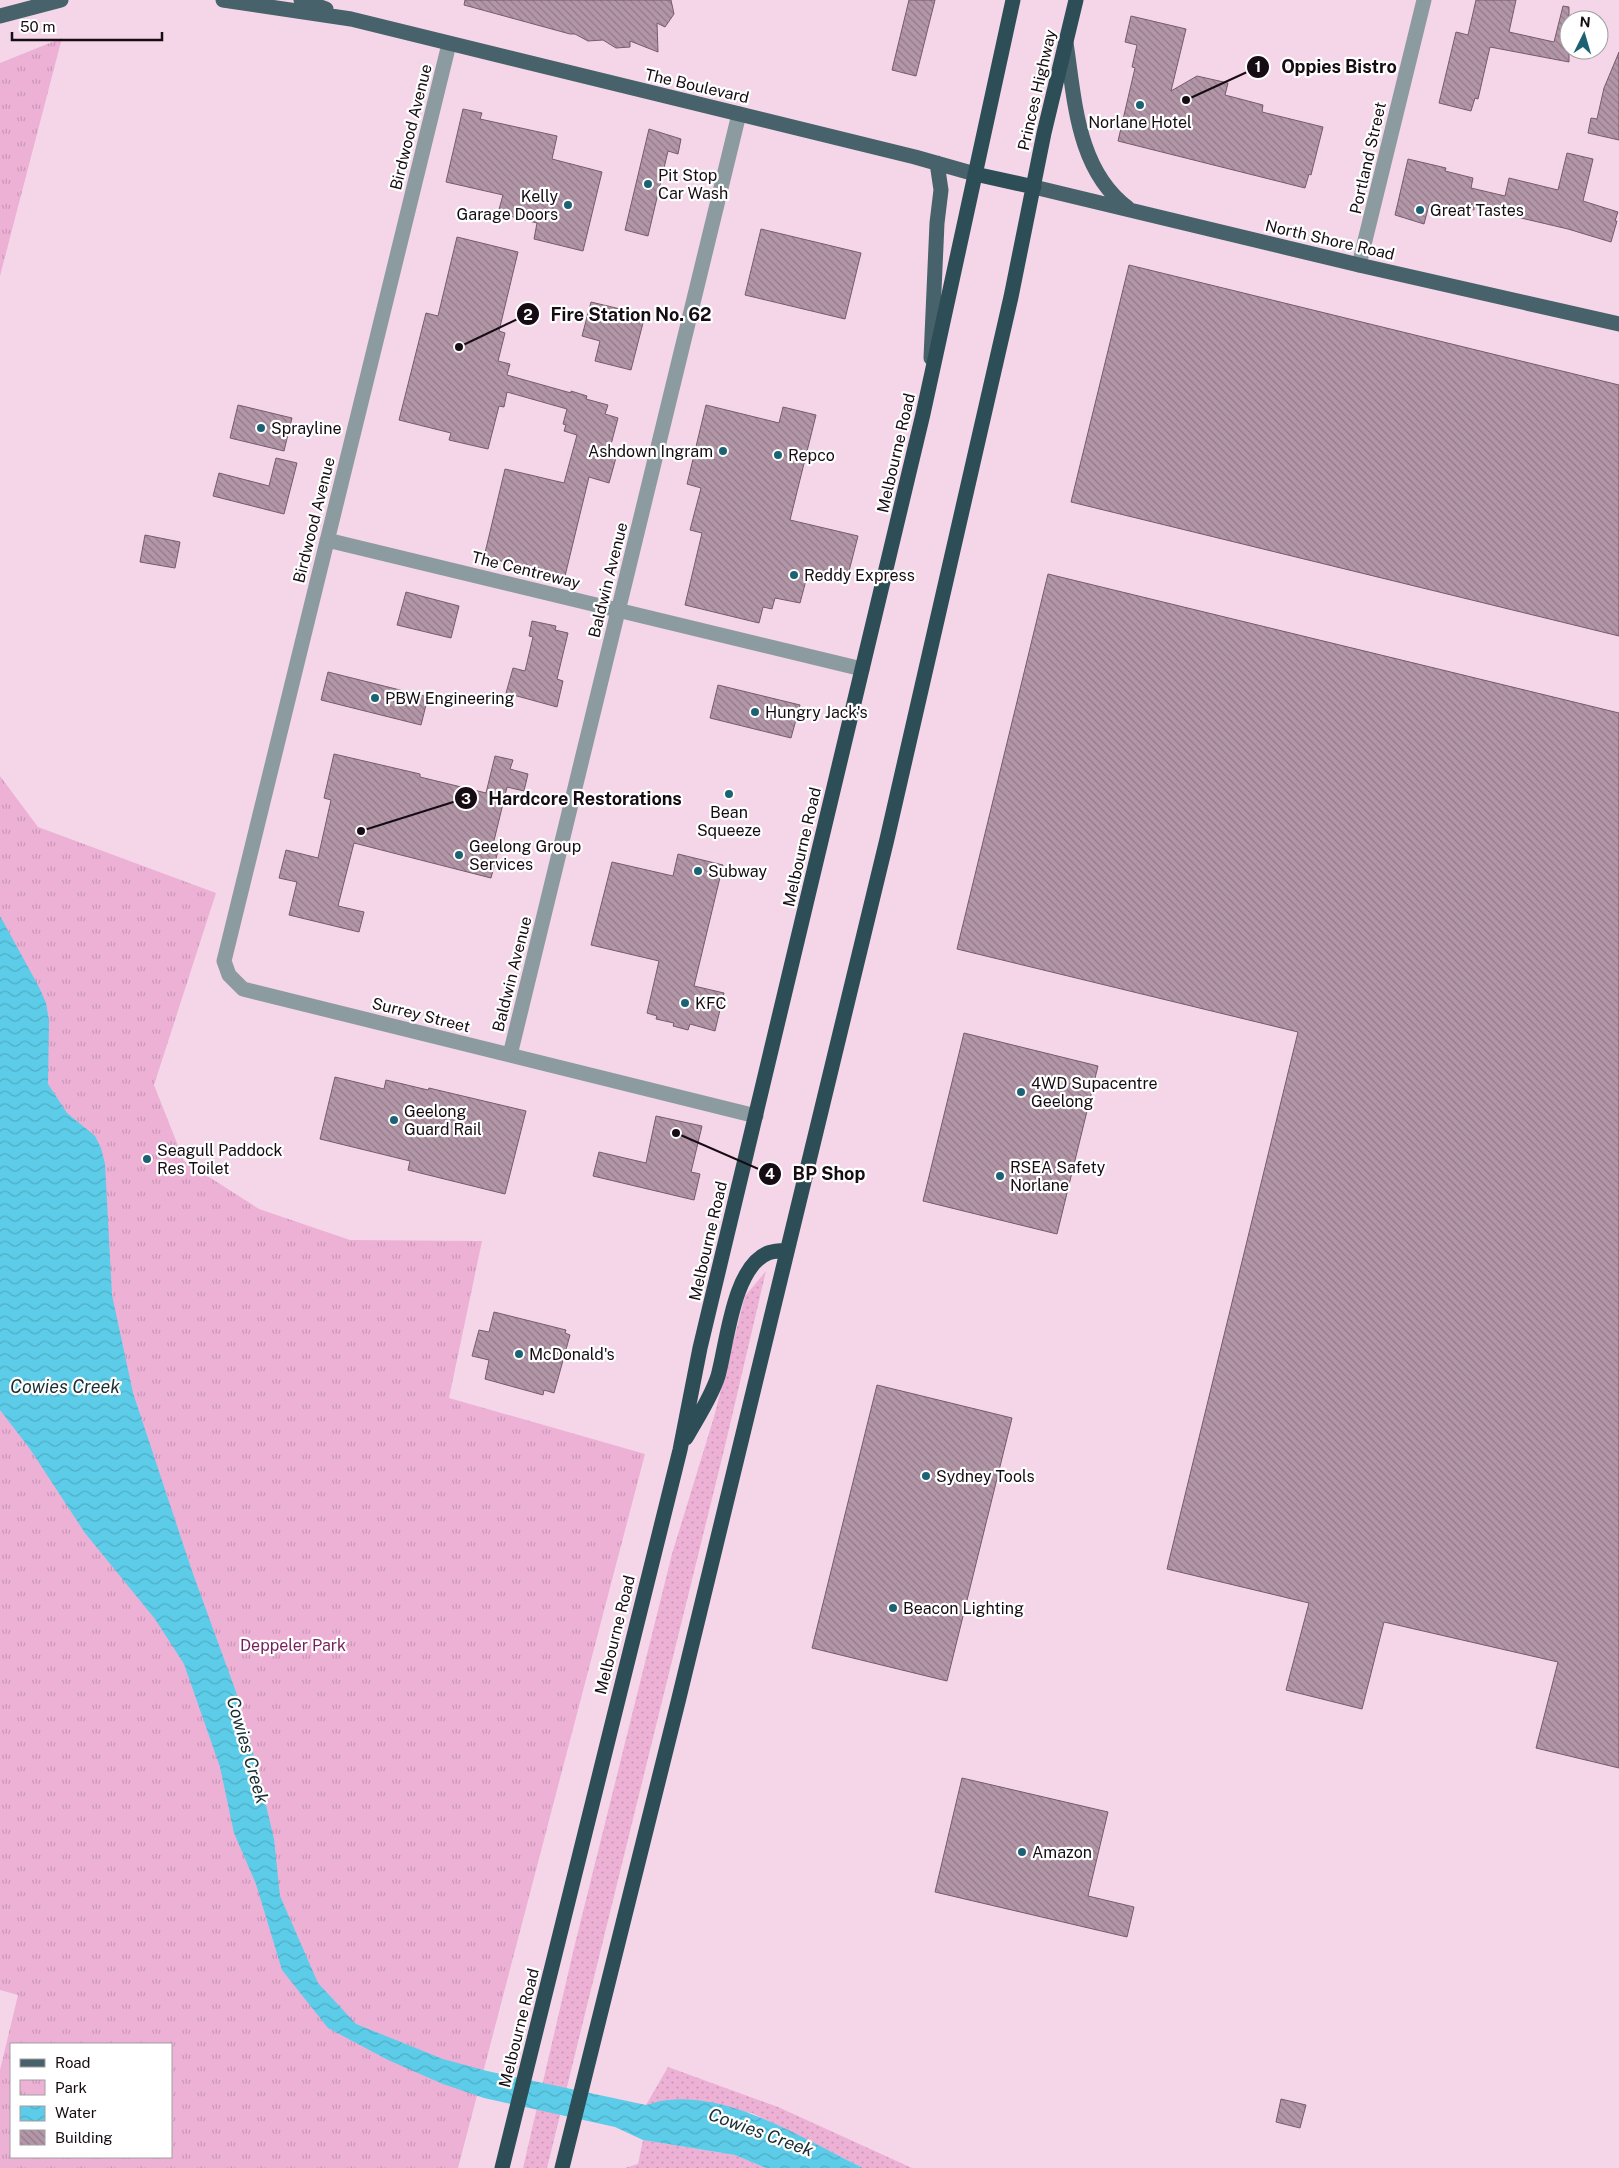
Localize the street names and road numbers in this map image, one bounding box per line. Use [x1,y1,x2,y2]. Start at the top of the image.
street label: Princes Highway [1014,27,1060,152]
street label: Birdwood Avenue [386,62,436,192]
street label: The Boulevard [643,65,751,107]
street label: Portland Street [1346,100,1390,216]
street label: North Shore Road [1263,216,1397,264]
street label: Melbourne Road [873,391,919,515]
street label: Birdwood Avenue [289,455,339,585]
street label: Baldwin Avenue [584,520,632,640]
street label: The Centreway [470,547,583,593]
street label: Melbourne Road [779,785,825,909]
street label: Baldwin Avenue [488,914,536,1034]
street label: Surrey Street [370,994,472,1036]
street label: Melbourne Road [685,1179,731,1303]
street label: Melbourne Road [591,1573,639,1697]
street label: Melbourne Road [495,1966,543,2090]

